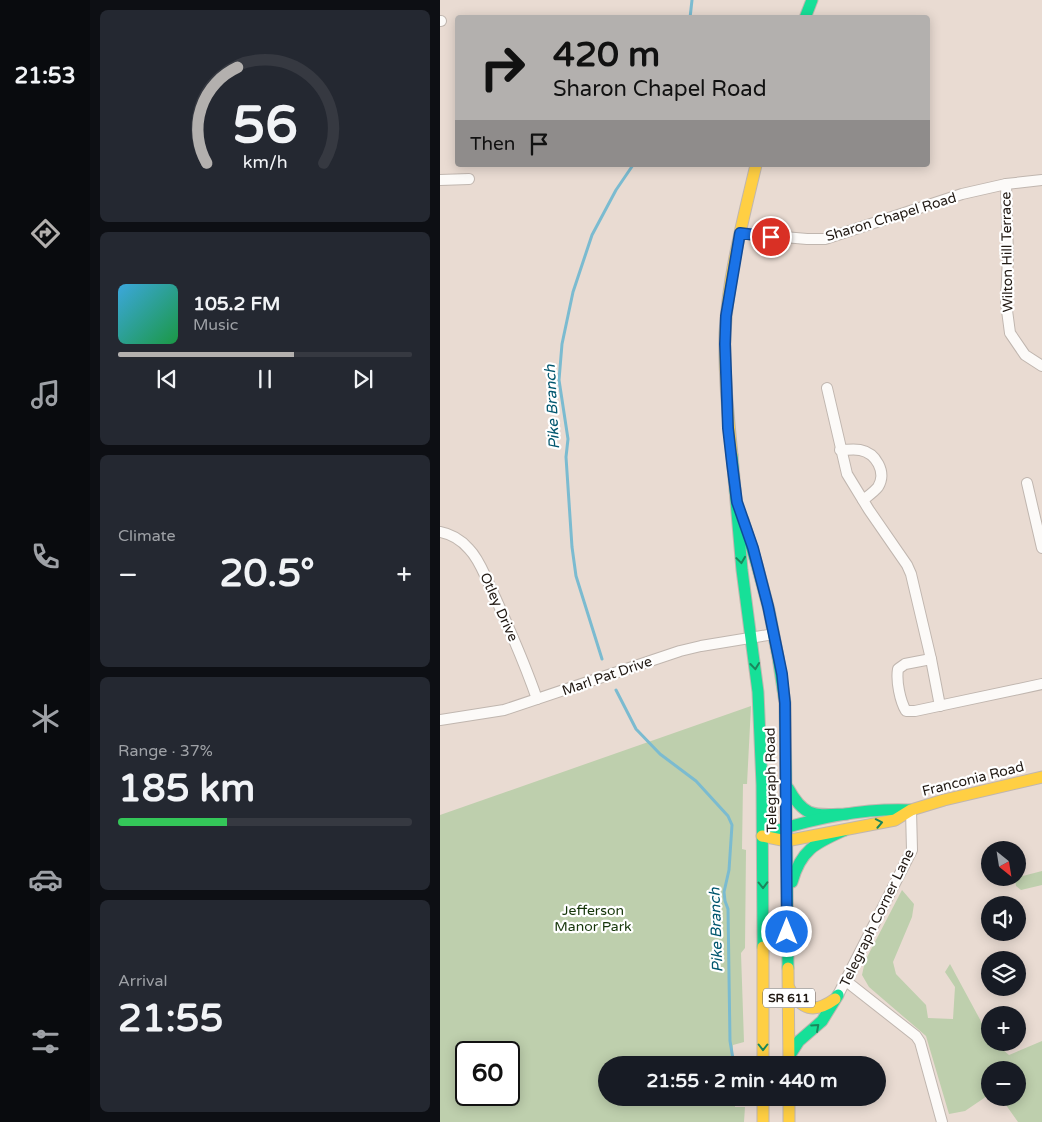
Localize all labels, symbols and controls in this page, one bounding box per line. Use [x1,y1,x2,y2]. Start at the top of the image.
text: 420 m [553,34,660,76]
icon: right [470,35,535,100]
text: 21:53 [15,63,75,89]
text: Sharon Chapel Road [553,76,767,102]
text: 56 [232,94,298,157]
icon: arrive [525,130,553,158]
text: Then [470,133,515,155]
text: km/h [243,152,287,173]
street label: Sharon Chapel Road [824,189,958,245]
street label: Wilton Hill Terrace [997,191,1017,313]
icon: directions [28,216,63,251]
pin [750,216,792,258]
icon: arrive [757,223,785,251]
text: 105.2 FM [193,293,280,315]
text: Music [193,315,238,335]
water label: Pike Branch [541,363,563,450]
icon: previous [153,365,181,393]
icon: pause [251,365,279,393]
icon: next [349,365,377,393]
icon: music [28,377,63,412]
text: Climate [118,526,176,546]
icon: phone [28,539,63,574]
text: 20.5° [220,551,315,597]
one-way arrow [735,556,746,564]
text: − [118,558,138,592]
text: + [396,558,412,592]
street label: Otley Drive [476,570,522,644]
street label: Marl Pat Drive [560,653,654,699]
one-way arrow [749,663,760,671]
icon: climate [28,701,63,736]
street label: Telegraph Road [762,727,780,833]
text: Range · 37% [118,741,213,761]
street label: Franconia Road [920,758,1026,800]
text: 185 km [118,766,255,812]
one-way arrow [875,819,884,829]
north arrow [981,841,1026,886]
map controls [981,841,1026,1106]
street label: Telegraph Corner Lane [836,846,918,990]
icon: car [28,862,63,897]
one-way arrow [757,881,768,889]
water label: Pike Branch [705,886,726,973]
button: sound [981,896,1026,941]
park label: Jefferson Manor Park [554,902,632,935]
position arrow [760,905,812,957]
button: layers [981,951,1026,996]
text: Arrival [118,971,167,991]
road number: SR 611 [763,988,815,1008]
text: 21:55 [118,996,223,1042]
button: + [981,1006,1026,1051]
icon: filters [28,1024,63,1059]
one-way arrow [810,1024,819,1033]
speed limit sign: 60 [455,1041,520,1106]
one-way arrow [758,1044,768,1051]
button: − [981,1061,1026,1106]
text: 21:55 · 2 min · 440 m [646,1070,838,1092]

